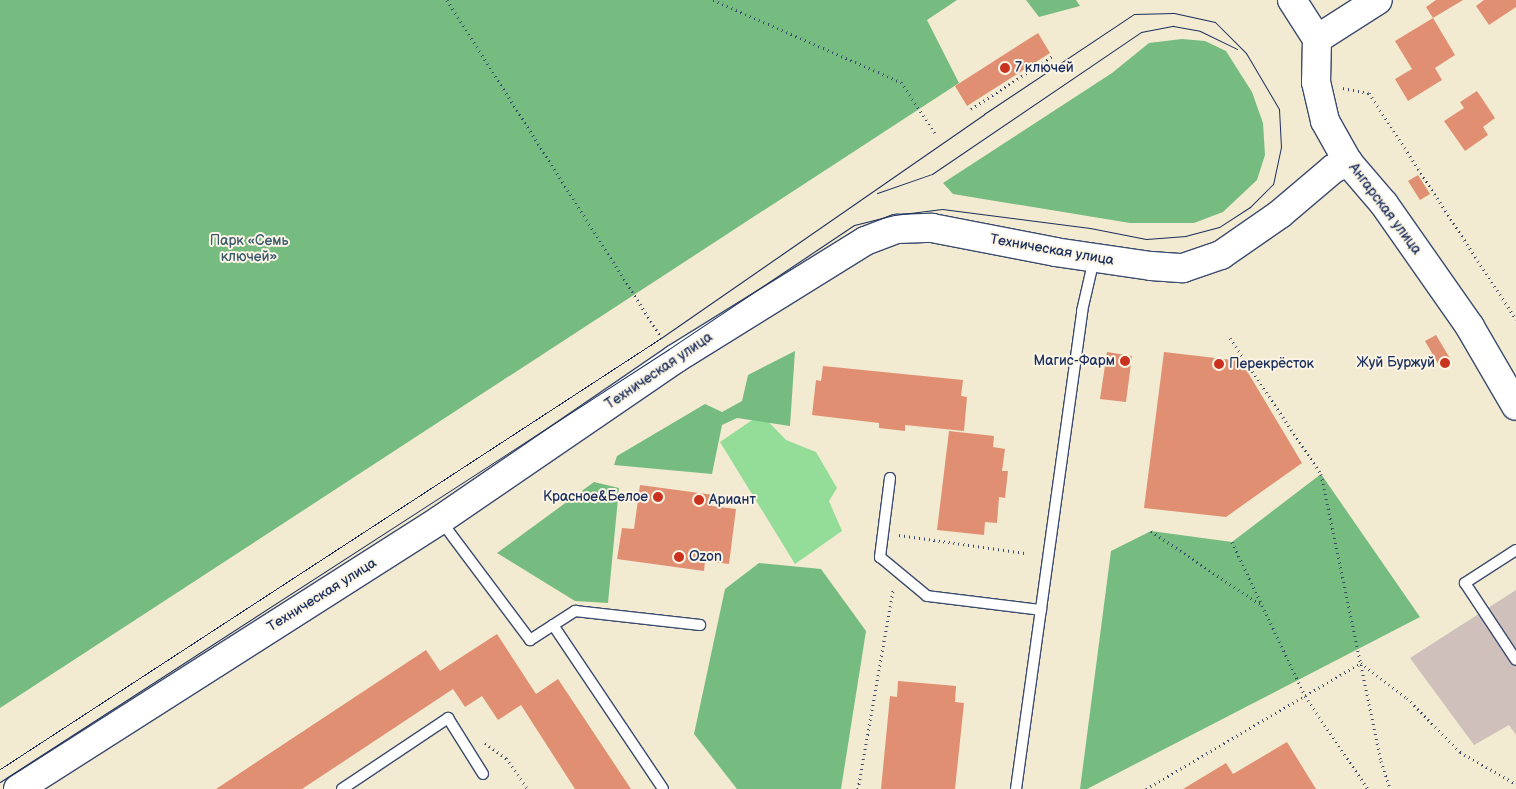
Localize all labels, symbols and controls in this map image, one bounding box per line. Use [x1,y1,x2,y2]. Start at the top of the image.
place label: 7 ключей [1015,60,1075,76]
marker: 7 ключей [999,62,1011,74]
street label: Ангарская улица [1345,160,1425,258]
street label: Техническая улица [989,231,1115,269]
park label: Парк «Семь ключей» [210,233,288,266]
street label: Техническая улица [602,329,716,413]
place label: Магис-Фарм [1034,353,1115,369]
marker: Магис-Фарм [1119,355,1131,367]
place label: Жуй Буржуй [1356,355,1435,371]
place label: Перекрёсток [1229,356,1314,372]
marker: Жуй Буржуй [1439,357,1451,369]
marker: Перекрёсток [1213,358,1225,370]
place label: Красное&Белое [543,489,648,505]
marker: Красное&Белое [652,491,664,503]
place label: Ариант [709,492,756,508]
marker: Ариант [693,494,705,506]
place label: Ozon [689,549,722,565]
marker: Ozon [673,551,685,563]
street label: Техническая улица [264,555,380,635]

